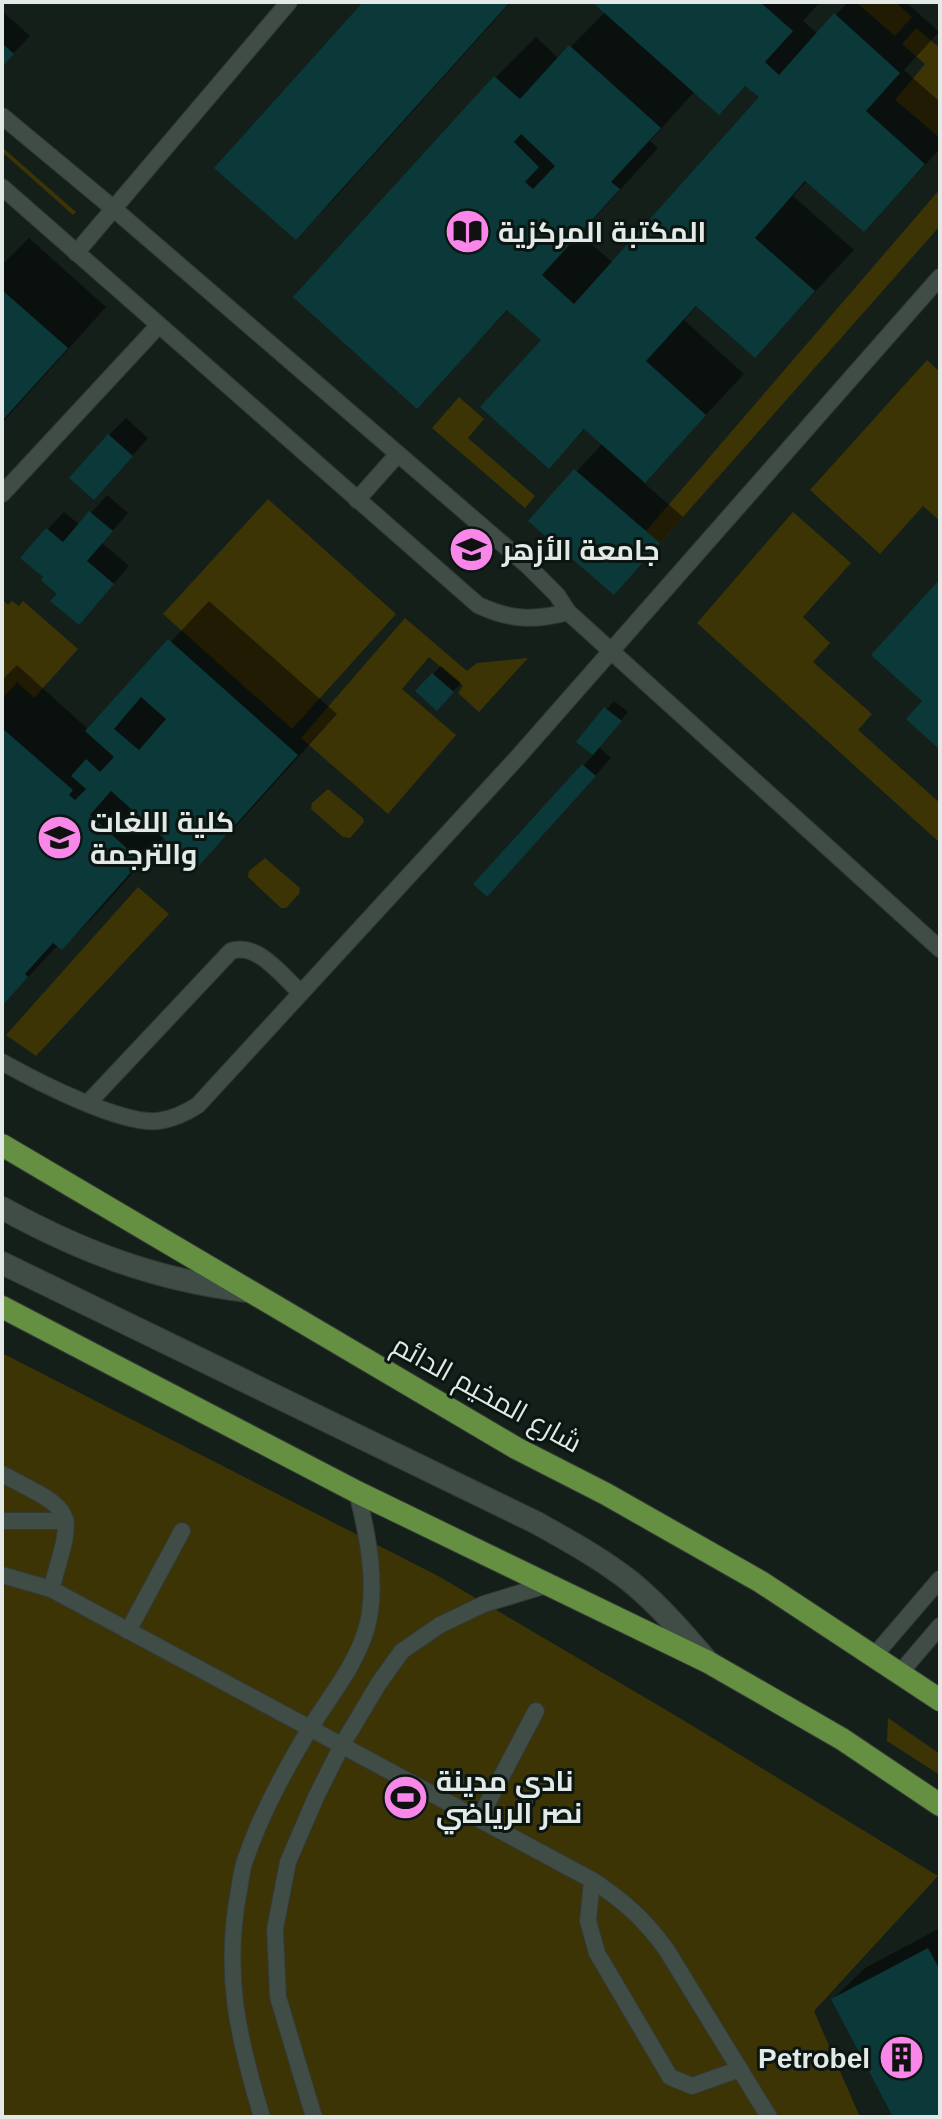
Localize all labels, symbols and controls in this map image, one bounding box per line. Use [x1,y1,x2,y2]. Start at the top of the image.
library icon: المكتبة المركزية [443,208,491,256]
place label: المكتبة المركزية [498,217,706,249]
school or university icon: جامعة الأزهر [447,526,495,574]
place label: جامعة الأزهر [501,535,660,567]
place label: كلية اللغات والترجمة [90,807,234,871]
school or university icon: كلية اللغات والترجمة [35,814,83,862]
street label: شارع المخيم الدائم [385,1329,587,1462]
place label: نادي مدينة نصر الرياضي [436,1766,582,1835]
sports icon: نادي مدينة نصر الرياضي [381,1773,429,1821]
building icon: Petrobel [877,2034,925,2082]
place label: Petrobel [758,2043,870,2074]

